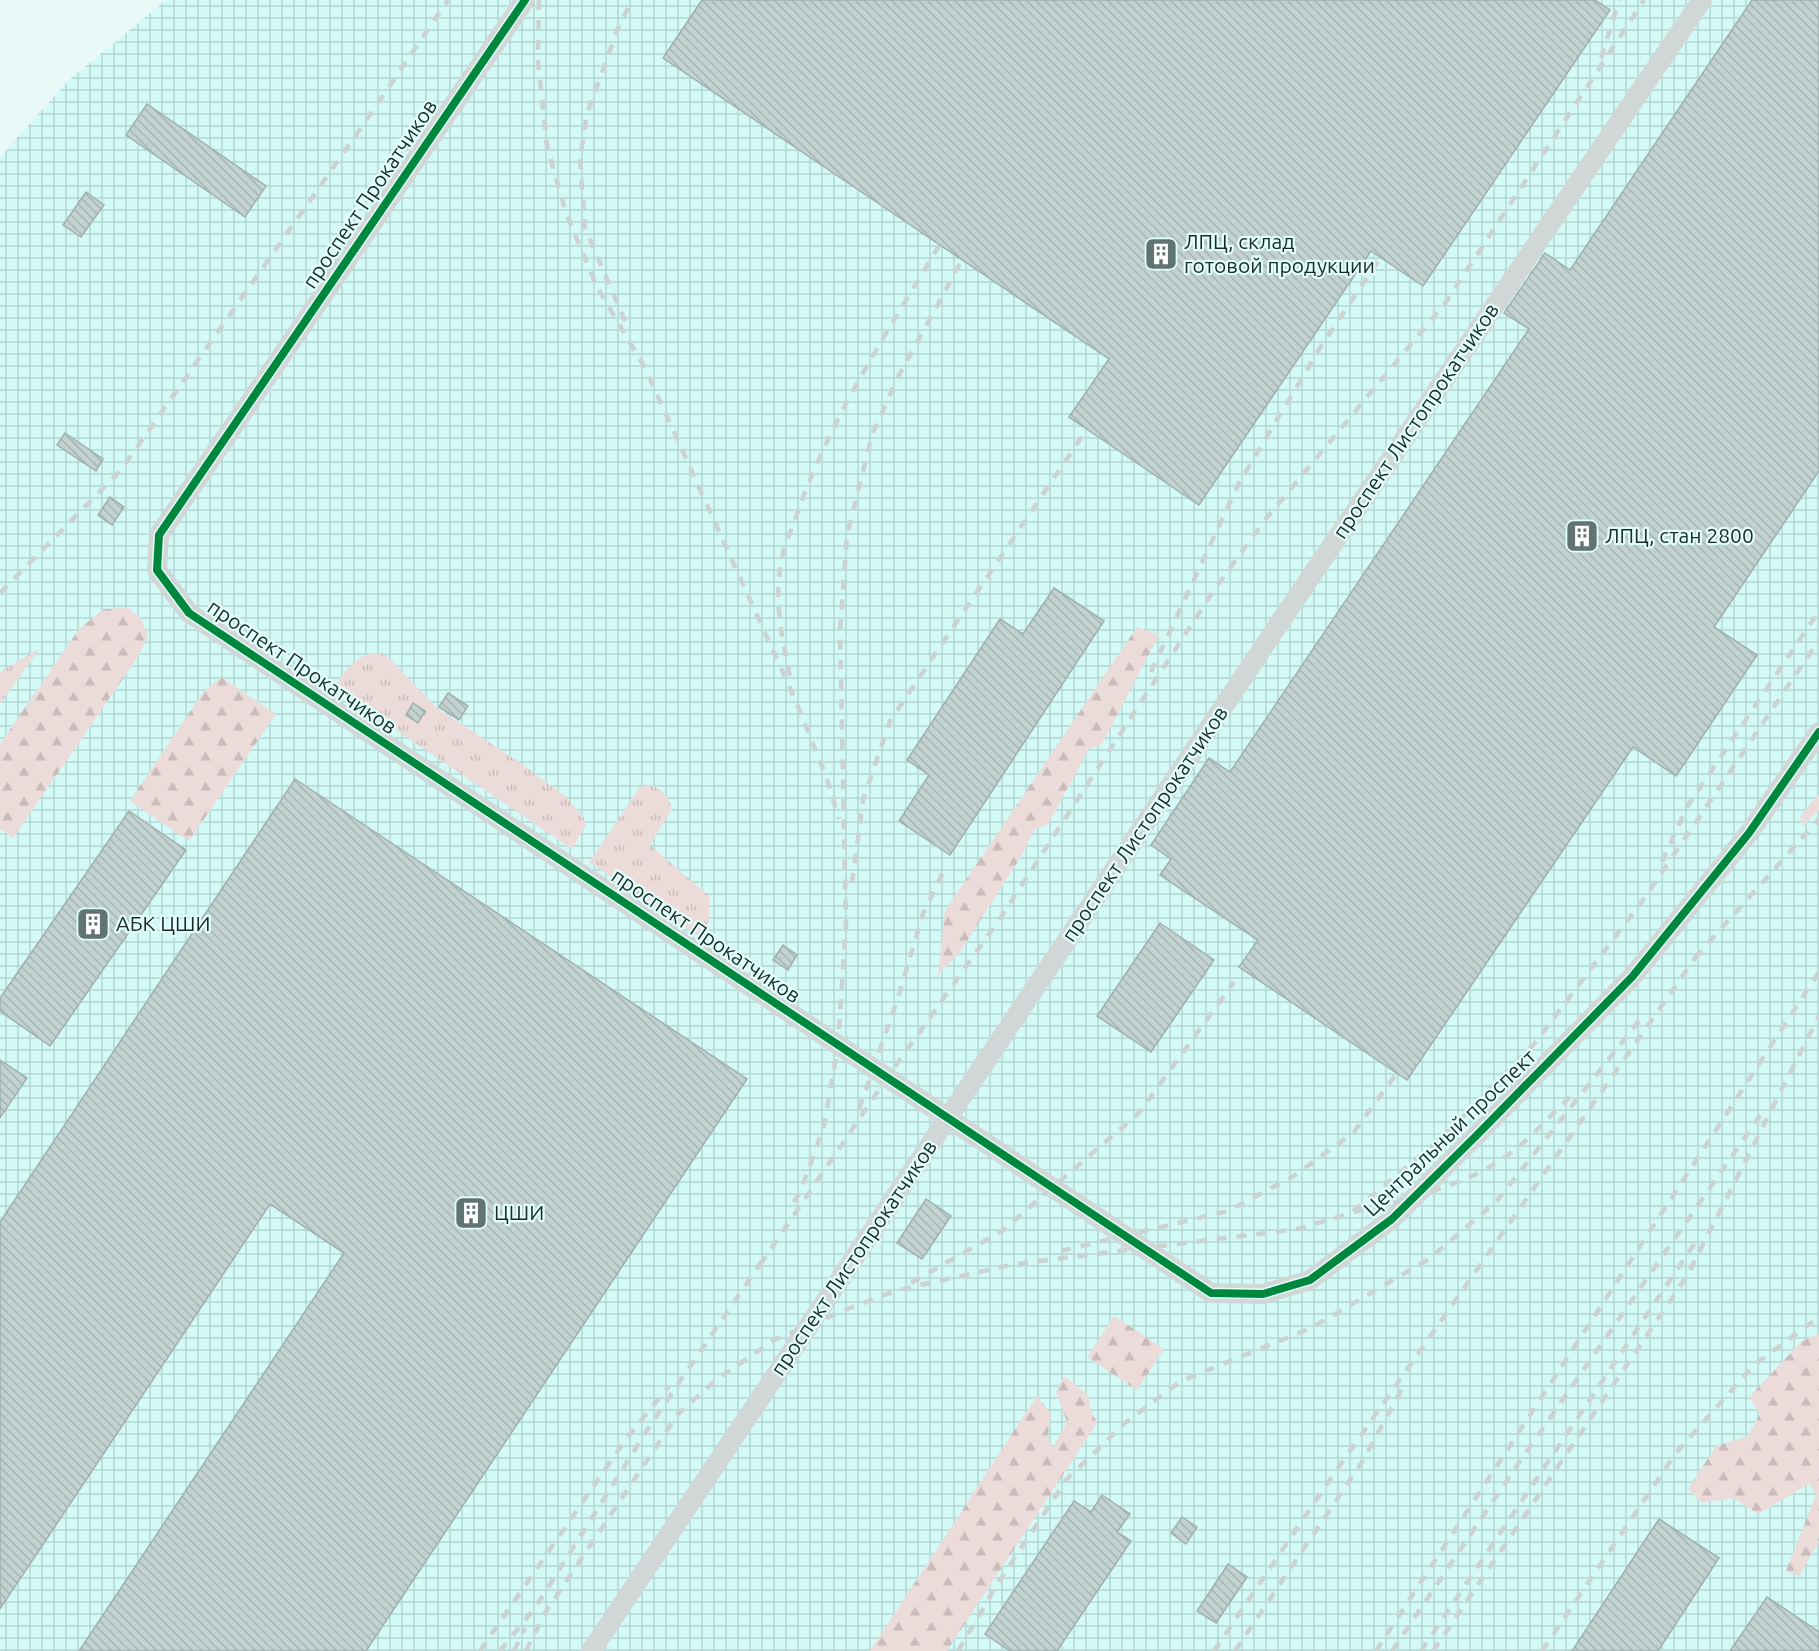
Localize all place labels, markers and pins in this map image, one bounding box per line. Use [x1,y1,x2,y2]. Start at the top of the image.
place label: ЛПЦ, склад готовой продукции [1184,229,1375,277]
building icon: ЛПЦ, склад готовой продукции [1143,236,1179,272]
building icon: ЛПЦ, стан 2800 [1564,518,1600,554]
place label: ЛПЦ, стан 2800 [1605,523,1754,547]
building icon: АБК ЦШИ [75,906,111,942]
place label: АБК ЦШИ [116,911,210,935]
building icon: ЦШИ [453,1195,489,1231]
place label: ЦШИ [494,1200,544,1224]

